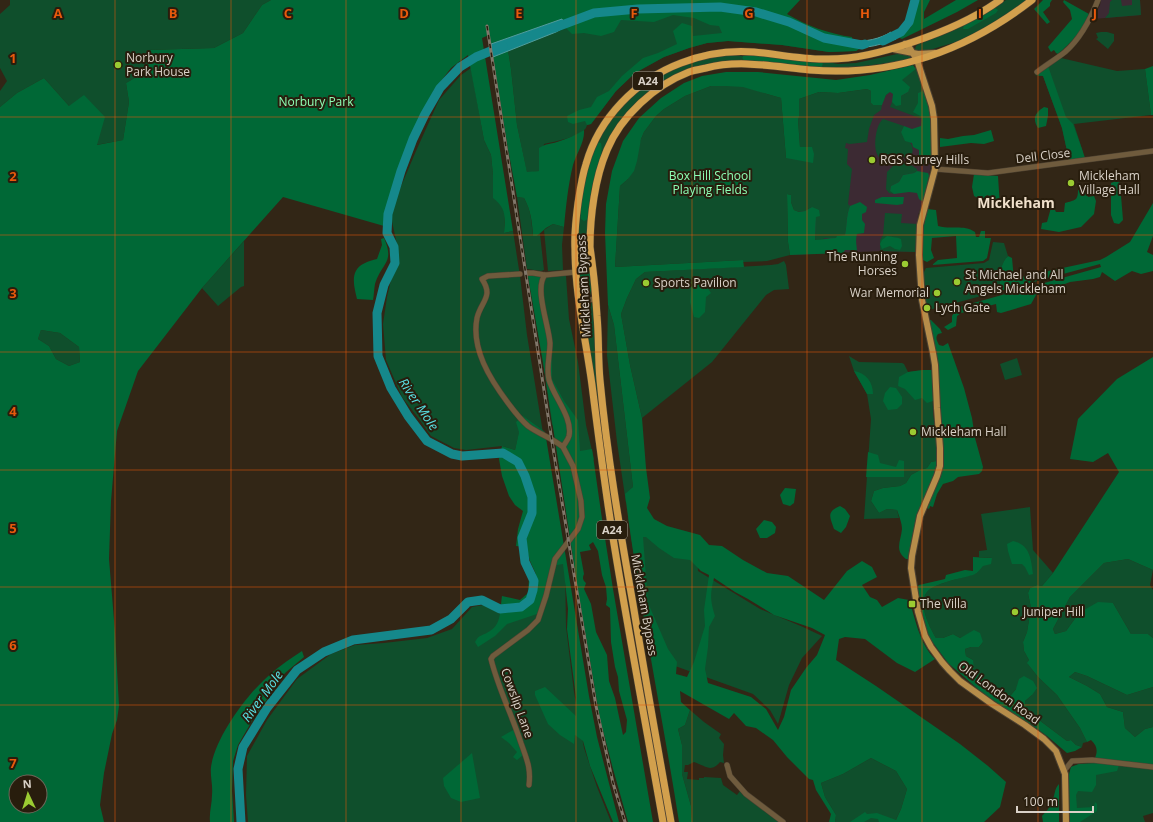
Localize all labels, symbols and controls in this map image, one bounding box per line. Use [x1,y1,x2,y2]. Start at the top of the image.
text: A [54,4,63,22]
text: B [169,4,178,22]
text: C [284,4,292,22]
text: D [399,4,409,22]
text: E [515,4,523,22]
text: F [630,4,638,22]
text: G [744,4,754,22]
text: H [860,4,870,22]
text: I [978,4,982,22]
text: J [1092,4,1097,22]
text: 1 [9,49,17,67]
place label: Norbury Park House [126,49,190,80]
marker: Norbury Park House [113,60,123,70]
road number: A24 [633,72,663,90]
park label: Norbury Park [279,93,354,110]
street label: Dell Close [1015,144,1071,167]
place label: RGS Surrey Hills [880,151,969,168]
marker: RGS Surrey Hills [867,155,877,165]
text: 2 [9,167,17,185]
park label: Box Hill School Playing Fields [669,167,751,198]
place label: Mickleham Village Hall [1079,167,1140,198]
marker: Mickleham Village Hall [1066,178,1076,188]
district label: Mickleham [977,193,1055,212]
street label: Mickleham Bypass [572,234,595,338]
place label: The Running Horses [827,248,897,279]
marker: The Running Horses [900,259,910,269]
place label: St Michael and All Angels Mickleham [965,266,1066,297]
place label: Sports Pavilion [654,274,737,291]
marker: St Michael and All Angels Mickleham [952,277,962,287]
marker: Sports Pavilion [641,278,651,288]
text: 3 [9,284,17,302]
place label: War Memorial [850,284,929,301]
marker: War Memorial [932,288,942,298]
place label: Lych Gate [935,299,990,316]
marker: Lych Gate [922,303,932,313]
water label: River Mole [395,374,443,434]
text: 4 [9,402,17,420]
place label: Mickleham Hall [921,423,1006,440]
marker: Mickleham Hall [908,427,918,437]
text: 5 [9,519,17,537]
road number: A24 [597,521,627,539]
street label: Mickleham Bypass [627,553,662,657]
place label: The Villa [920,595,967,612]
marker: The Villa [907,599,917,609]
place label: Juniper Hill [1022,603,1084,620]
marker: Juniper Hill [1010,607,1020,617]
text: 6 [9,636,17,654]
street label: Old London Road [955,657,1044,728]
street label: Cowslip Lane [497,665,538,740]
water label: River Mole [237,666,287,725]
text: 7 [9,754,17,772]
north arrow [8,774,48,814]
text: N [22,776,32,791]
scale bar [1017,788,1093,814]
text: 100 m [1023,793,1058,810]

